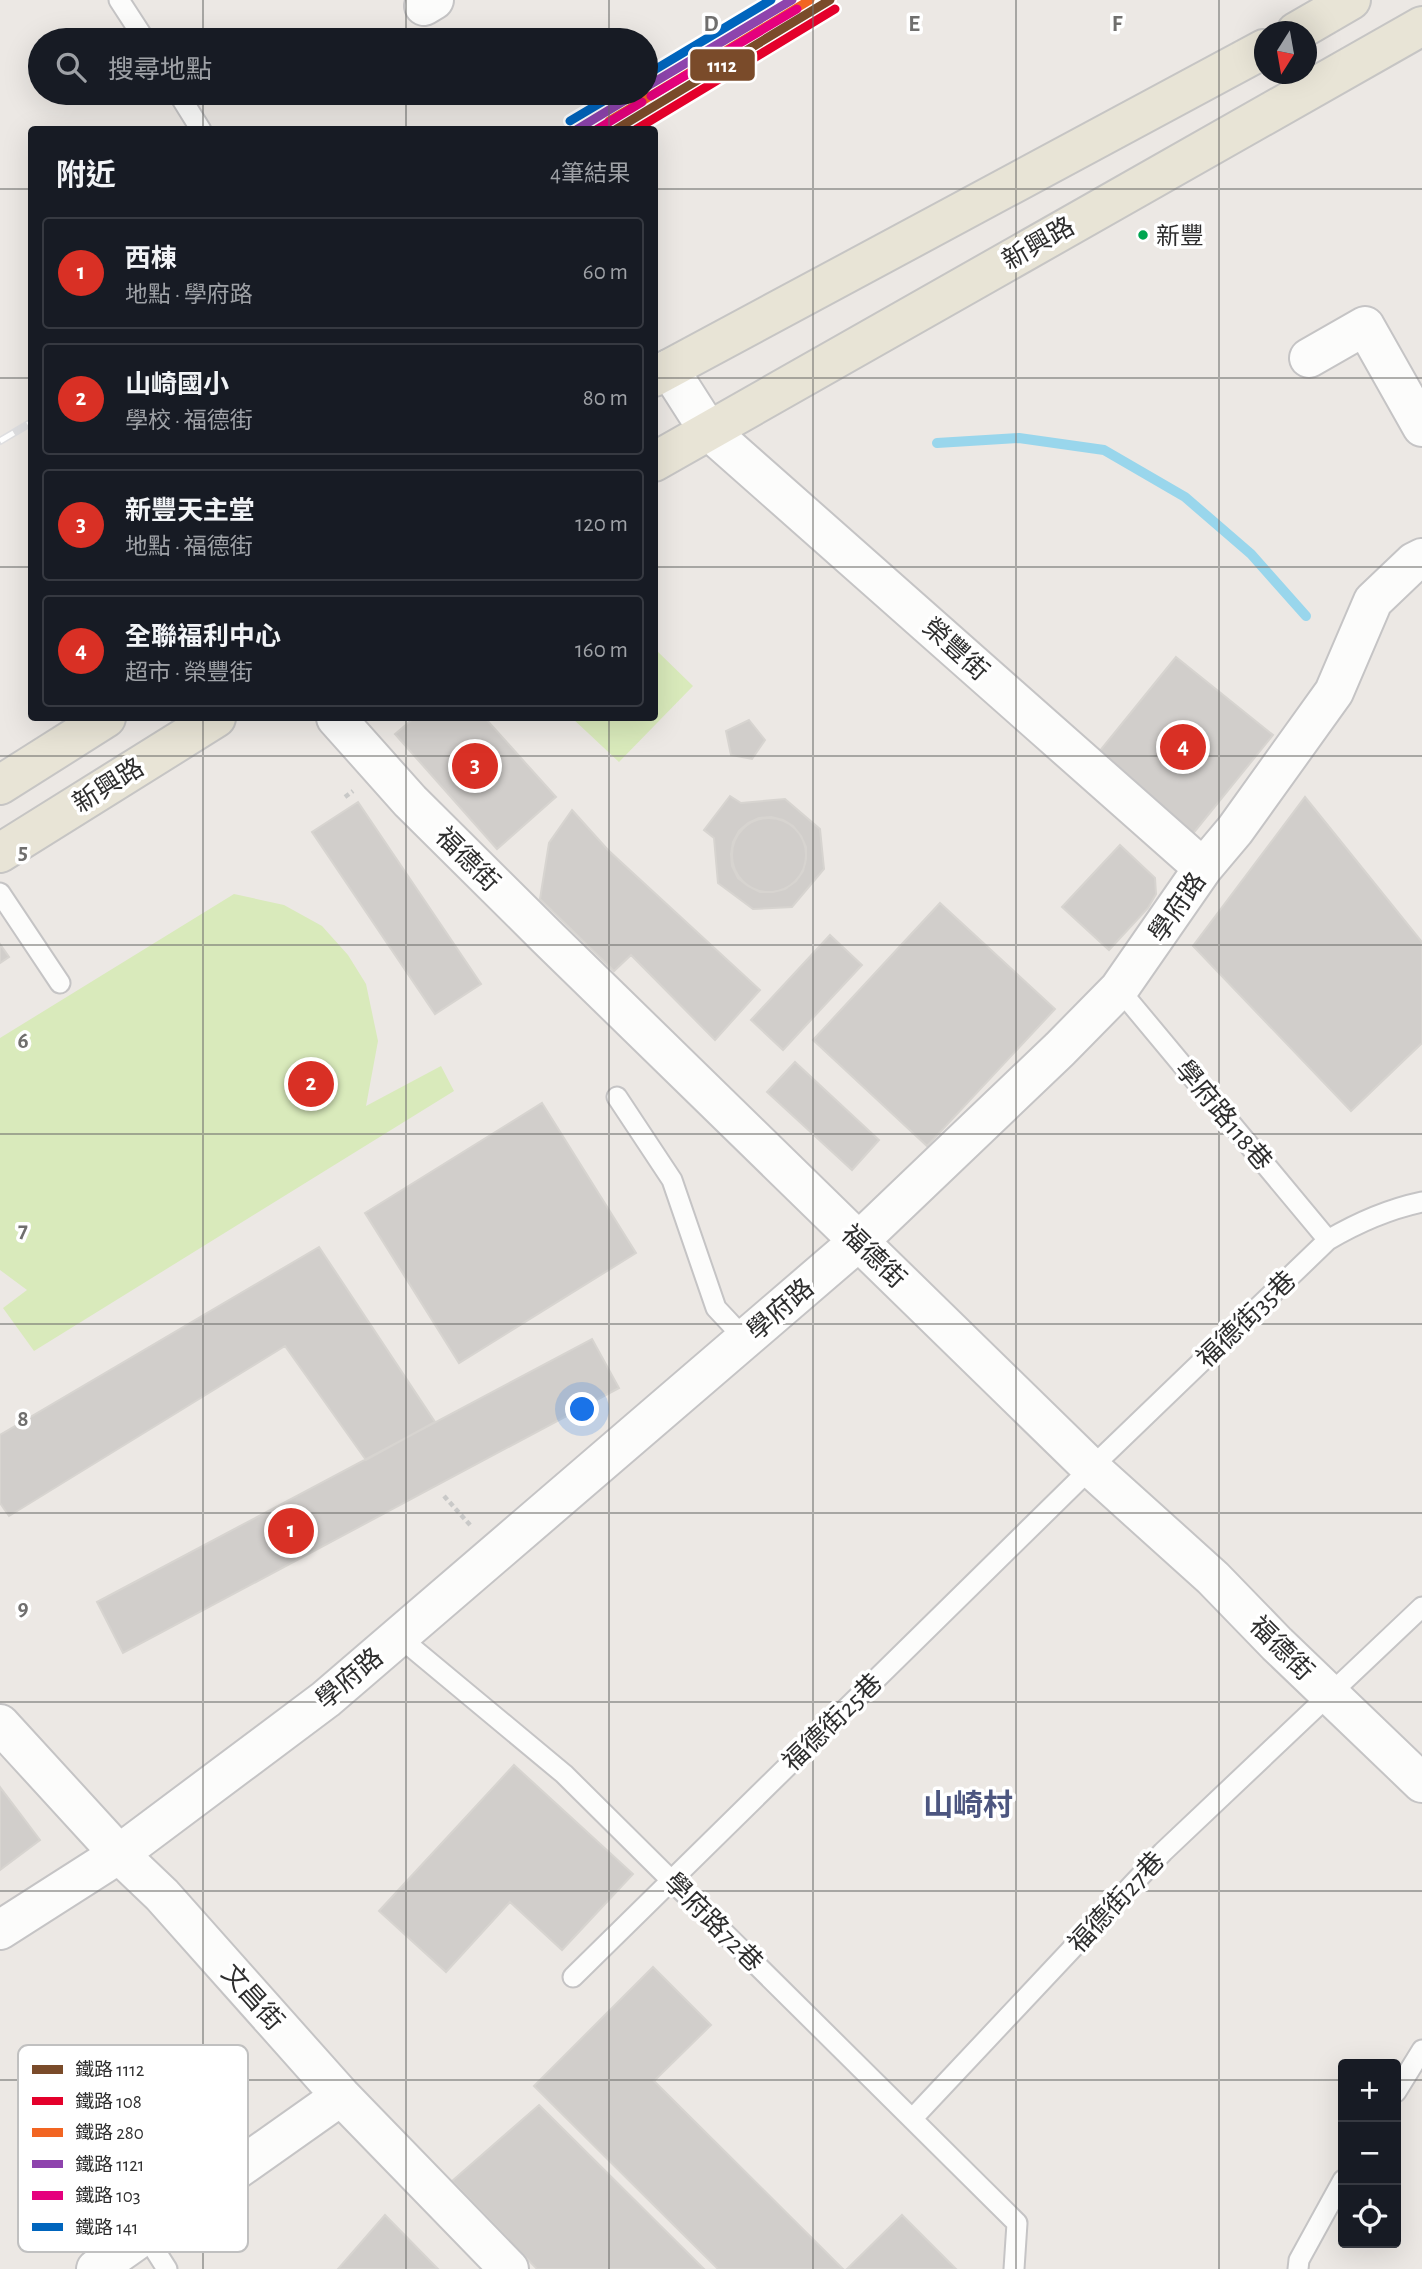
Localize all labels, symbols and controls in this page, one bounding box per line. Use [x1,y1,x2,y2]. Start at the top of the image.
text: D [703,13,719,36]
text: E [908,13,920,36]
text: F [1112,13,1123,36]
north arrow [1254,21,1317,84]
search box [28,28,658,105]
icon: search [52,48,90,86]
line badge: 1112 [689,48,756,82]
text: 搜尋地點 [108,57,212,83]
text: 1112 [707,57,737,76]
text: 附近 [56,161,116,191]
text: 4筆結果 [550,163,630,186]
street label: 新興路 [998,212,1079,275]
place label: 新豐 [1156,223,1204,249]
marker: 新豐 [1136,228,1150,242]
text: 西棟 [125,246,177,272]
text: 1 [77,261,85,284]
text: 60 m [583,261,628,284]
text: 地點 · 學府路 [125,284,253,307]
text: 山崎國小 [125,372,229,398]
text: 2 [76,387,86,410]
text: 80 m [583,387,628,410]
text: 學校 · 福德街 [125,410,253,433]
text: 新豐天主堂 [125,498,255,524]
text: 3 [76,513,86,536]
text: 120 m [575,513,628,536]
text: 地點 · 福德街 [125,536,253,559]
street label: 榮豐街 [918,613,994,686]
text: 全聯福利中心 [125,624,281,650]
text: 4 [75,639,87,662]
text: 160 m [575,639,628,662]
text: 超市 · 榮豐街 [125,662,253,685]
pin: 4 [1160,721,1206,773]
pin: 3 [452,740,498,792]
street label: 新興路 [68,753,148,818]
street label: 福德街 [431,822,505,896]
text: 5 [18,841,28,864]
street label: 學府路 [1143,867,1211,947]
text: 6 [17,1030,29,1053]
street label: 學府路118巷 [1170,1055,1278,1175]
pin: 2 [288,1058,334,1110]
text: 7 [18,1219,28,1242]
street label: 福德街 [836,1220,911,1293]
street label: 福德街35巷 [1192,1266,1301,1373]
street label: 學府路 [741,1273,819,1345]
your location [565,1392,599,1426]
text: 8 [17,1408,29,1431]
pin: 1 [268,1505,314,1557]
text: 9 [17,1597,29,1620]
street label: 福德街 [1245,1611,1319,1685]
street label: 學府路 [310,1642,388,1714]
street label: 福德街25巷 [777,1669,887,1776]
district label: 山崎村 [923,1789,1013,1821]
street label: 福德街27巷 [1063,1847,1169,1958]
street label: 學府路72巷 [659,1867,769,1977]
street label: 文昌街 [216,1959,289,2035]
legend [18,2045,248,2252]
text: 鐵路 1112 [75,2059,145,2080]
map controls [1338,2059,1401,2248]
button: + [1338,2059,1401,2122]
text: 鐵路 108 [75,2091,142,2112]
text: 鐵路 280 [75,2122,144,2143]
button: − [1338,2122,1401,2185]
text: 鐵路 1121 [75,2154,144,2175]
text: 鐵路 103 [75,2185,141,2206]
button: locate [1338,2185,1401,2248]
text: 鐵路 141 [75,2217,138,2238]

